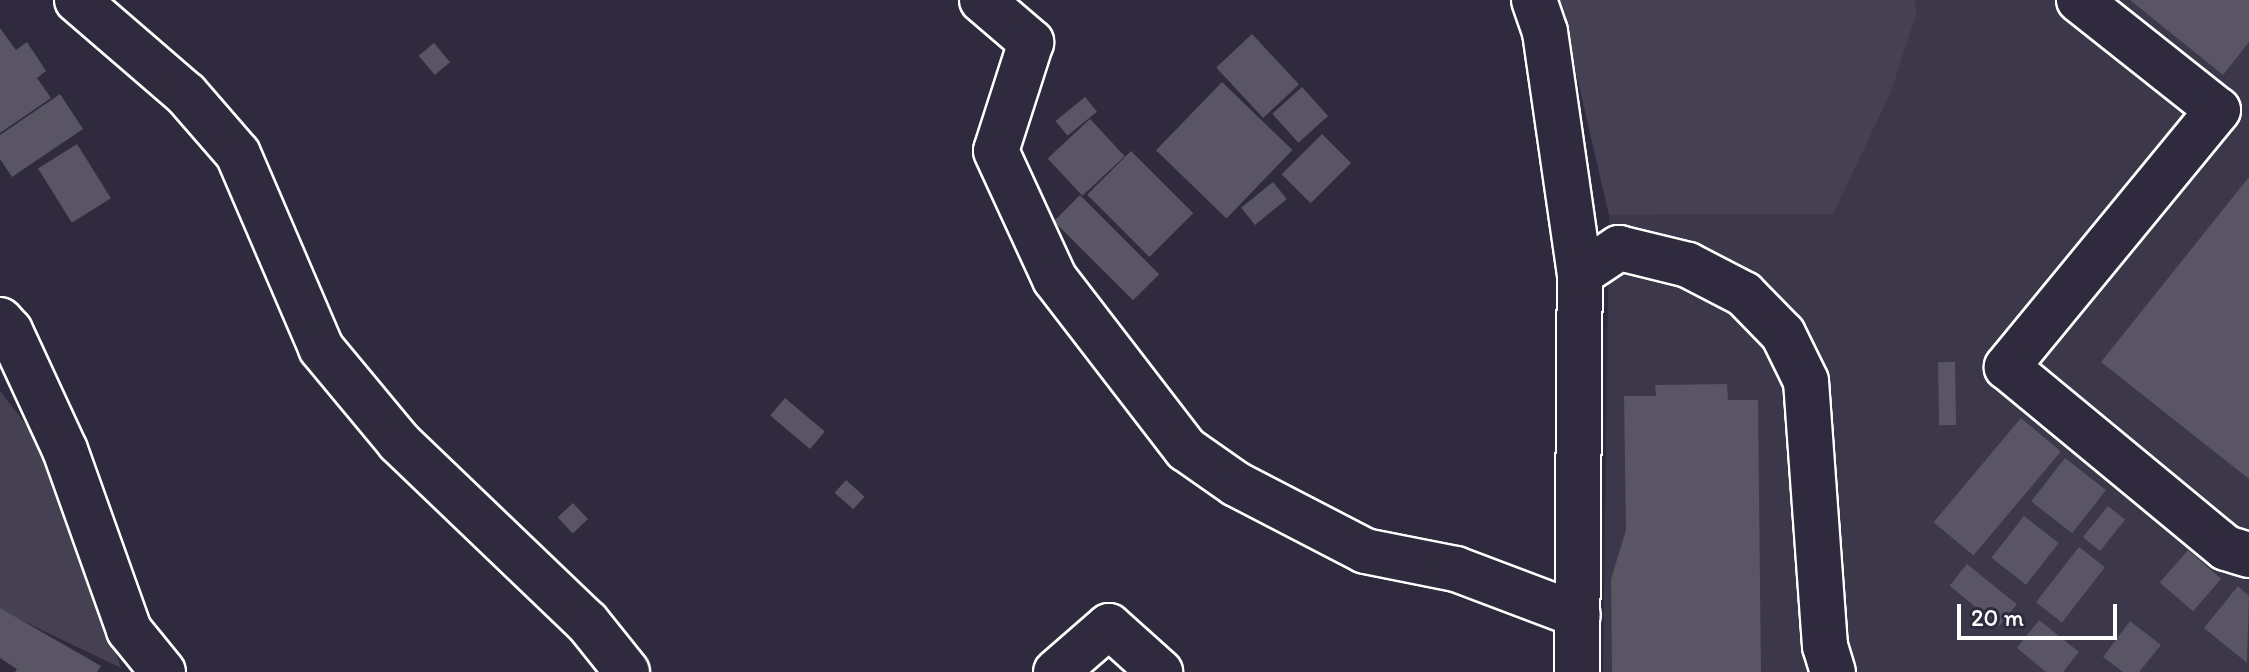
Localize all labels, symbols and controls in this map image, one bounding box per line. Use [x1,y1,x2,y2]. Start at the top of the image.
scale bar [1961,588,2121,638]
text: 20 m [1971,603,2024,632]

